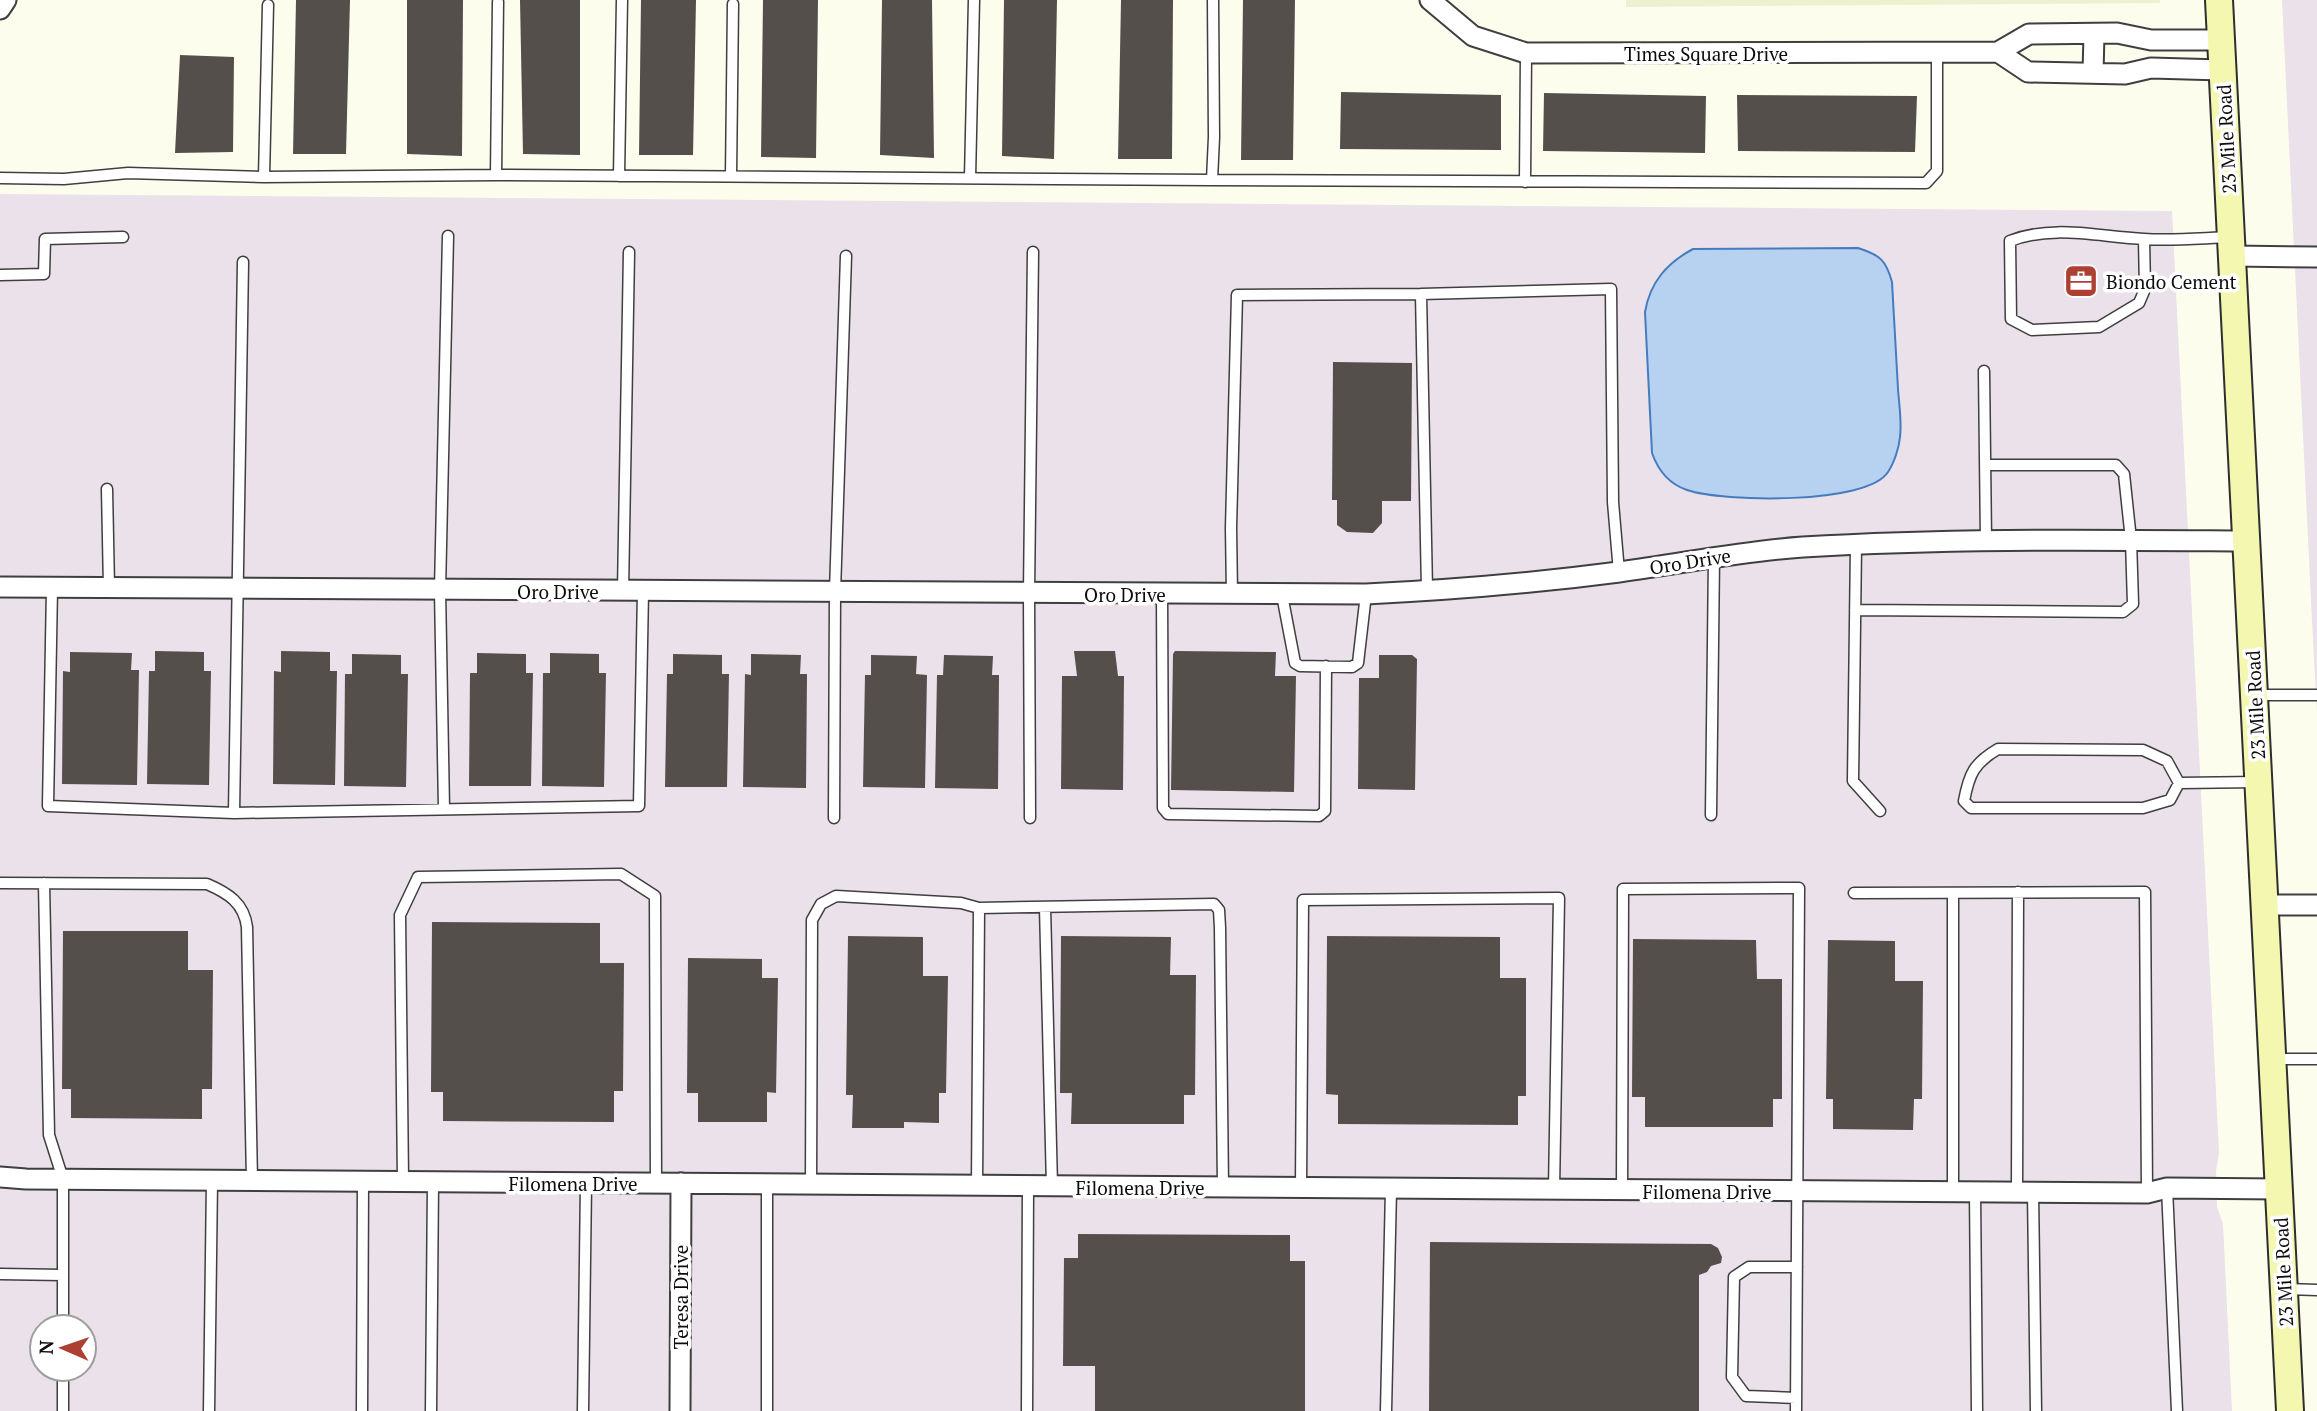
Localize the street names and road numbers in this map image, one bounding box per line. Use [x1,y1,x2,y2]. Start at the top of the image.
street label: Times Square Drive [1624,41,1788,66]
street label: 23 Mile Road [2211,83,2241,194]
street label: Oro Drive [1648,542,1732,580]
street label: Oro Drive [517,579,599,604]
street label: Oro Drive [1084,582,1166,607]
street label: 23 Mile Road [2240,649,2270,760]
street label: Filomena Drive [508,1171,638,1196]
street label: Filomena Drive [1075,1175,1205,1200]
street label: Filomena Drive [1642,1179,1772,1204]
street label: 23 Mile Road [2268,1216,2298,1327]
street label: Teresa Drive [668,1245,693,1349]

